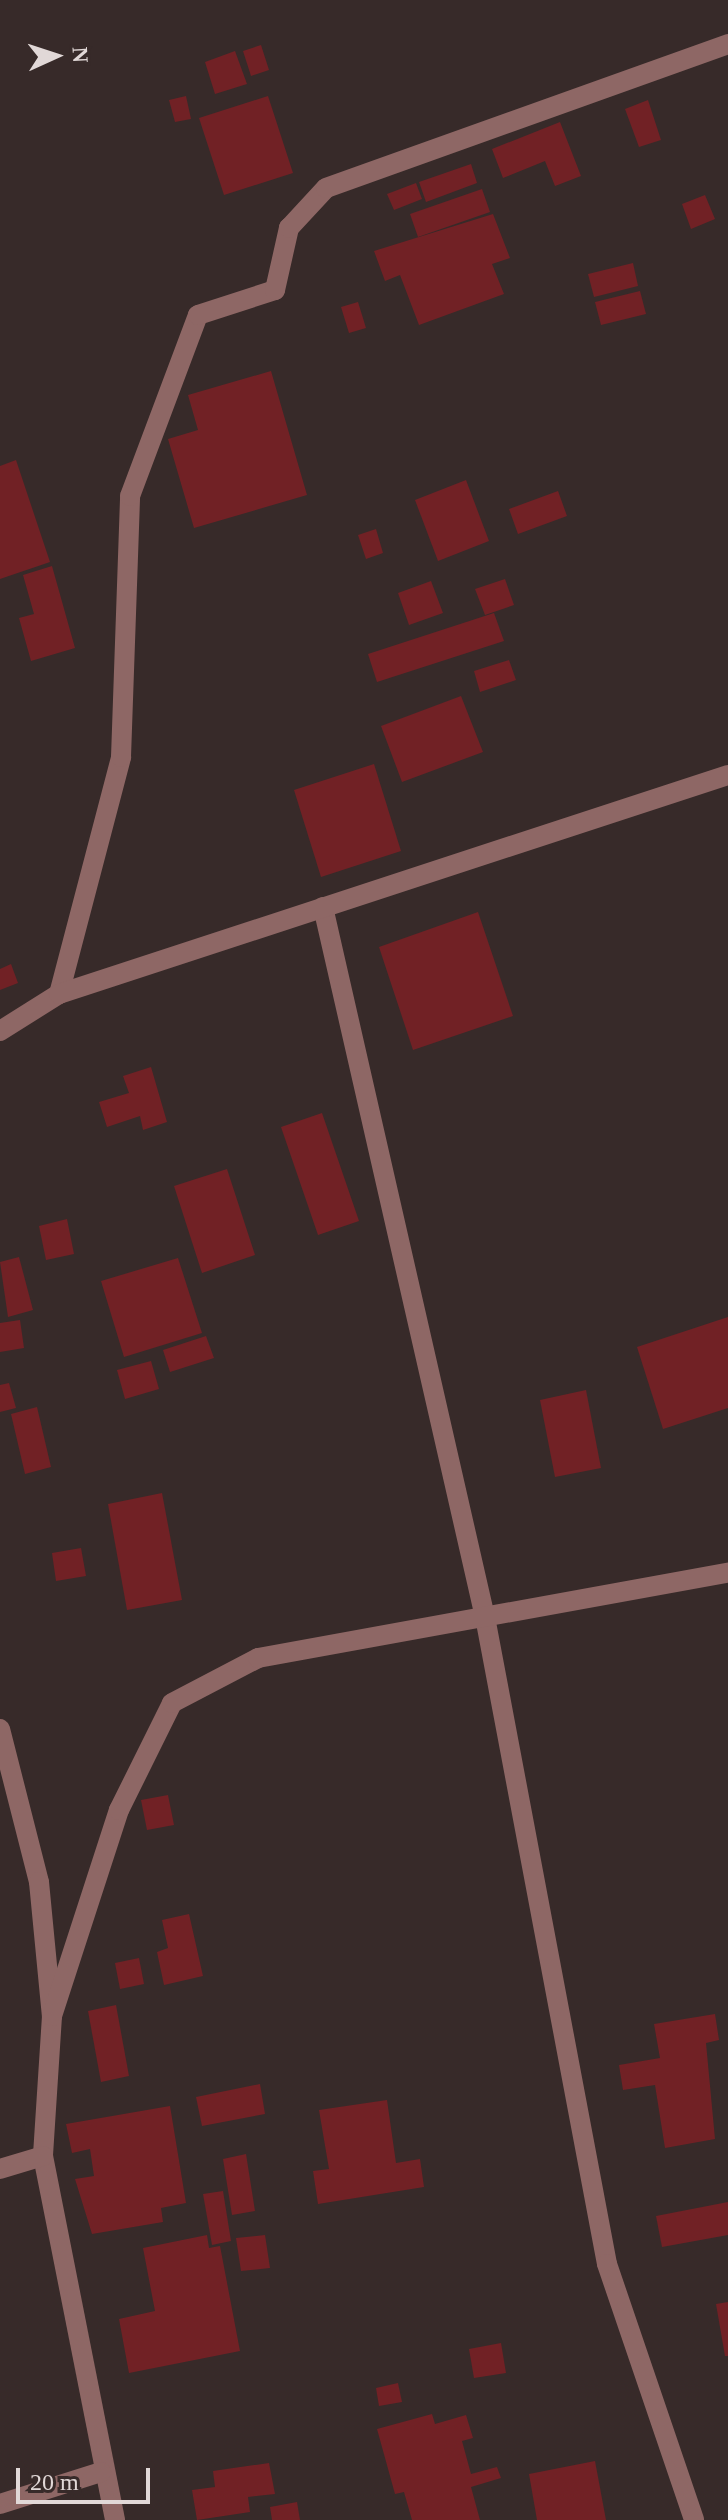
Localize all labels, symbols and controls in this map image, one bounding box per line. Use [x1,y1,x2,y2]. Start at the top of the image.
north arrow [16,16,96,96]
text: N [68,46,93,63]
scale bar [20,2452,154,2502]
text: 20 m [30,2469,79,2495]

